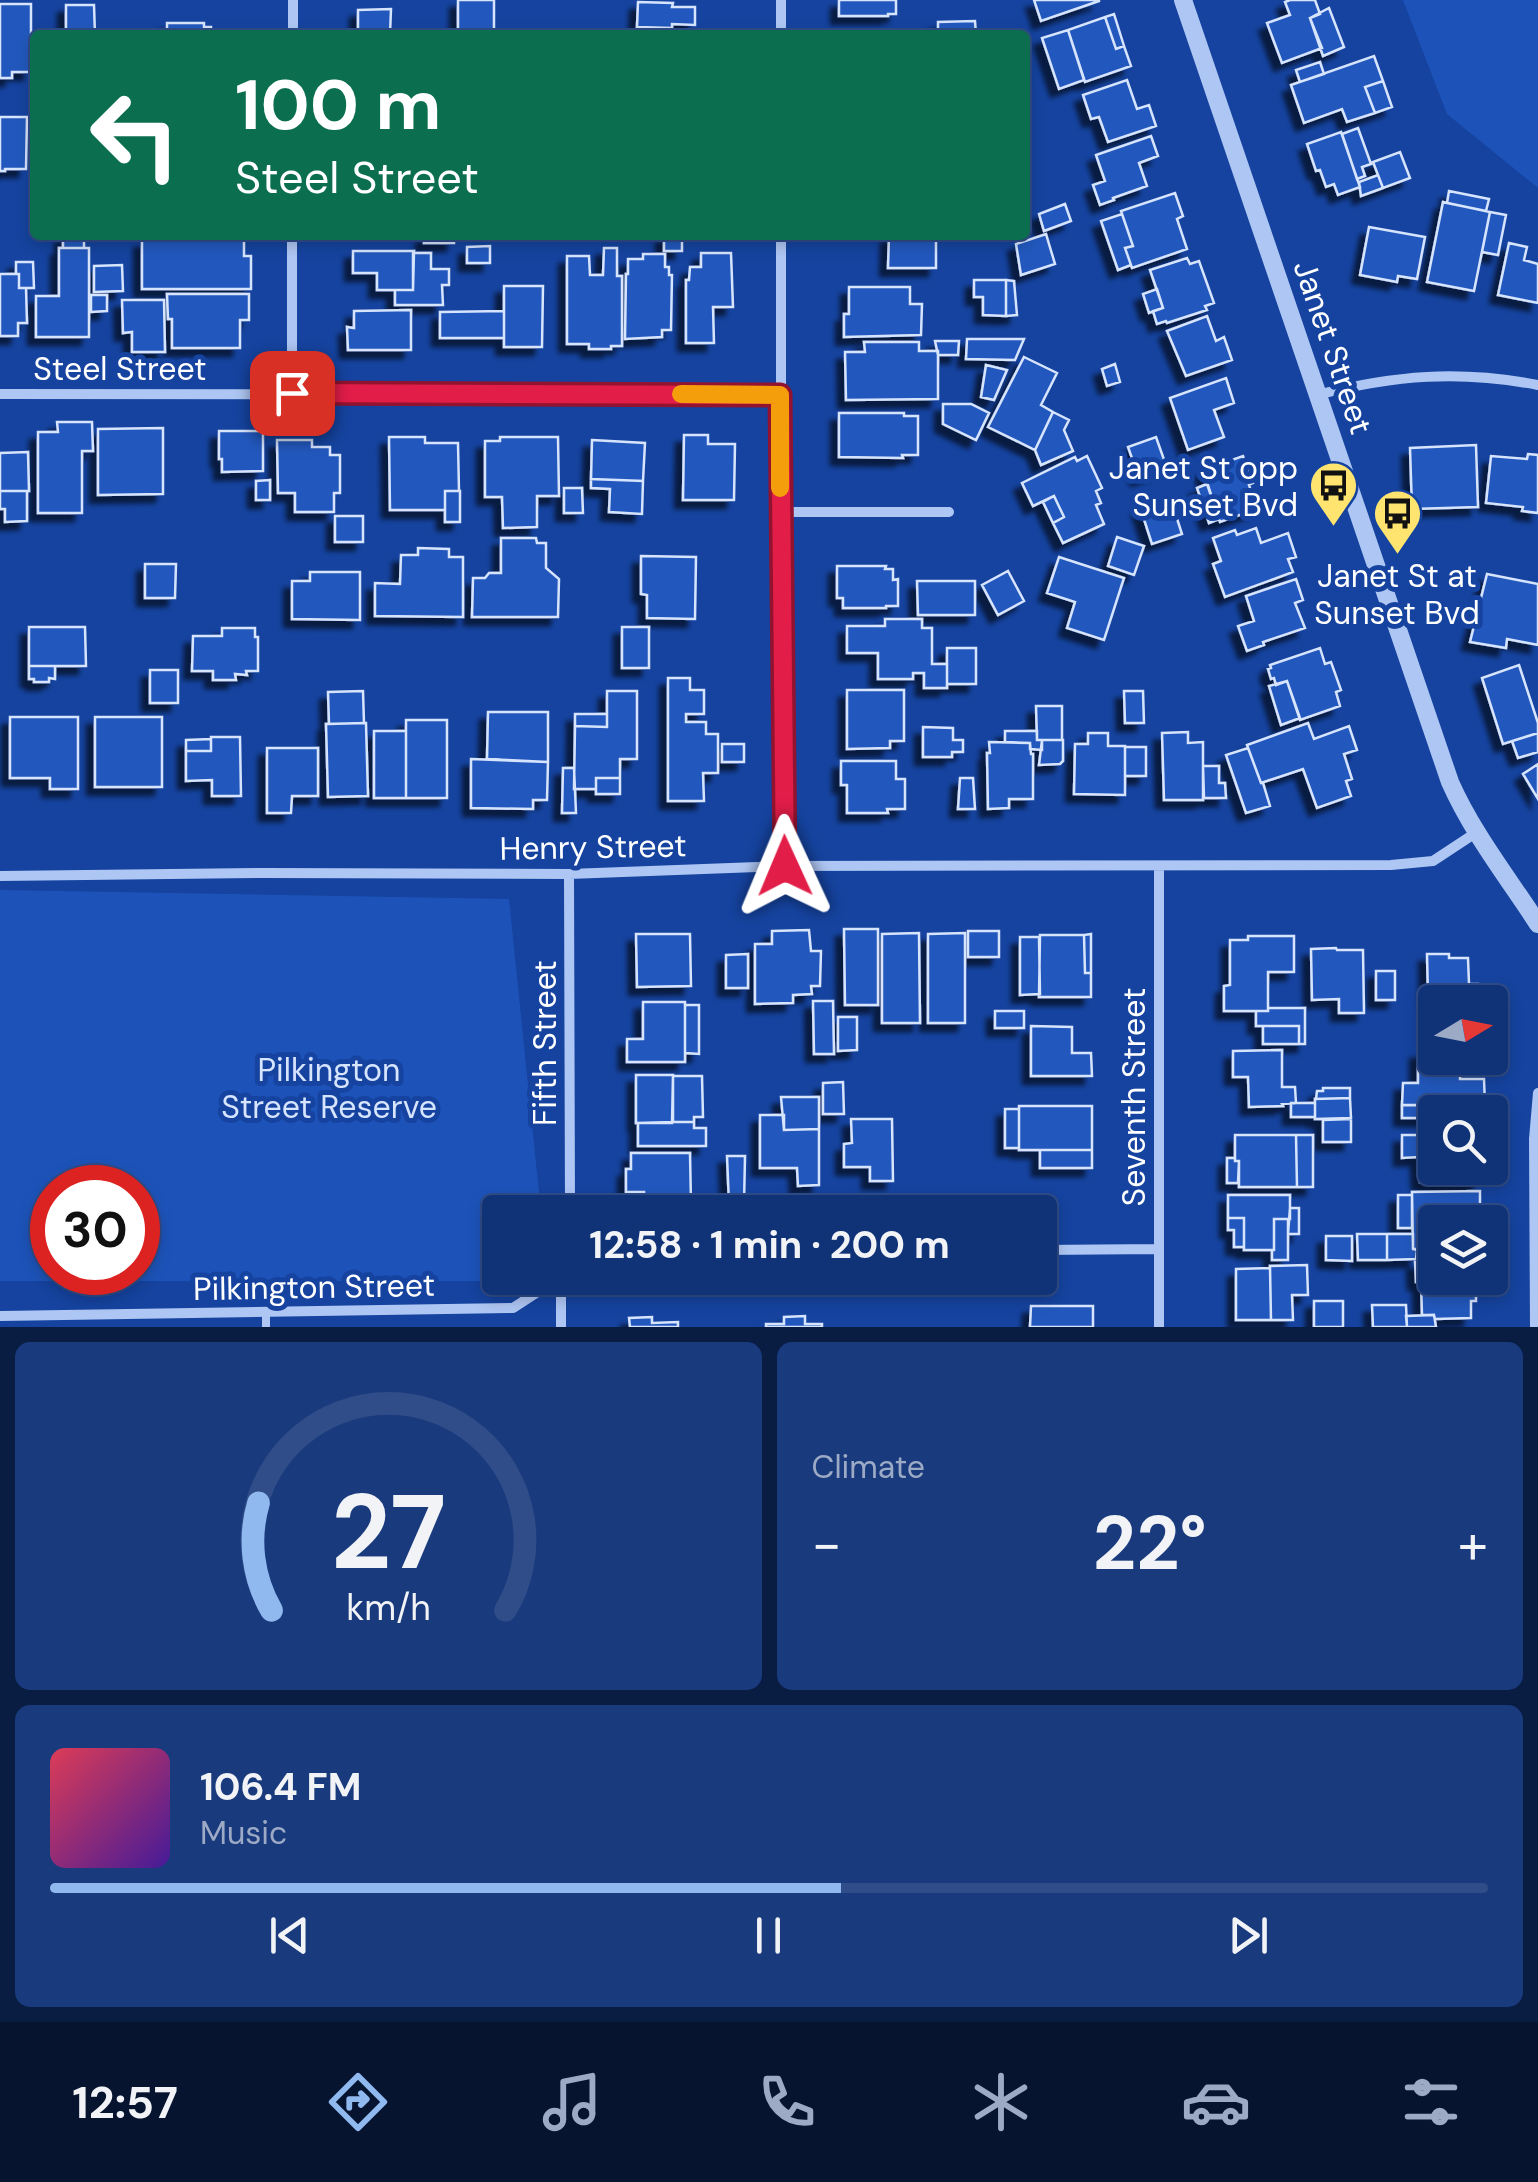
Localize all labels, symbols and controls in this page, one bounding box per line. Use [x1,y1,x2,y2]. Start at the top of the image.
text: 100 m [235,60,441,151]
icon: left [70,70,200,200]
text: Steel Street [235,148,479,207]
street label: Janet Street [1284,255,1382,439]
street label: Steel Street [33,348,207,390]
pin [250,351,335,436]
icon: arrive [265,366,320,421]
place label: Janet St opp Sunset Bvd [1109,447,1298,526]
bus stop icon: Janet St opp Sunset Bvd [1307,460,1359,528]
bus stop icon: Janet St at Sunset Bvd [1371,488,1423,556]
place label: Janet St at Sunset Bvd [1314,555,1480,634]
position arrow [733,814,837,918]
street label: Henry Street [499,824,687,870]
street label: Fifth Street [524,960,566,1126]
north arrow [1418,985,1508,1075]
map controls [1418,985,1508,1295]
street label: Seventh Street [1113,988,1155,1206]
park label: Pilkington Street Reserve [221,1049,437,1128]
button: search [1418,1095,1508,1185]
speed limit sign: 30 [30,1165,160,1295]
button: layers [1418,1205,1508,1295]
text: 12:58 · 1 min · 200 m [589,1220,950,1270]
street label: Pilkington Street [193,1264,435,1310]
text: Climate [812,1446,925,1488]
text: 27 [331,1465,446,1600]
text: 22° [1093,1495,1207,1592]
text: − [812,1508,842,1580]
text: + [1458,1508,1488,1580]
text: km/h [346,1585,430,1631]
text: 106.4 FM [200,1762,361,1812]
text: Music [200,1812,287,1854]
icon: previous [262,1908,317,1963]
icon: pause [741,1908,796,1963]
icon: next [1221,1908,1276,1963]
icon: directions [323,2067,393,2137]
icon: music [537,2067,607,2137]
icon: phone [752,2067,822,2137]
icon: climate [966,2067,1036,2137]
icon: car [1181,2067,1251,2137]
icon: filters [1396,2067,1466,2137]
text: 12:57 [72,2073,178,2132]

